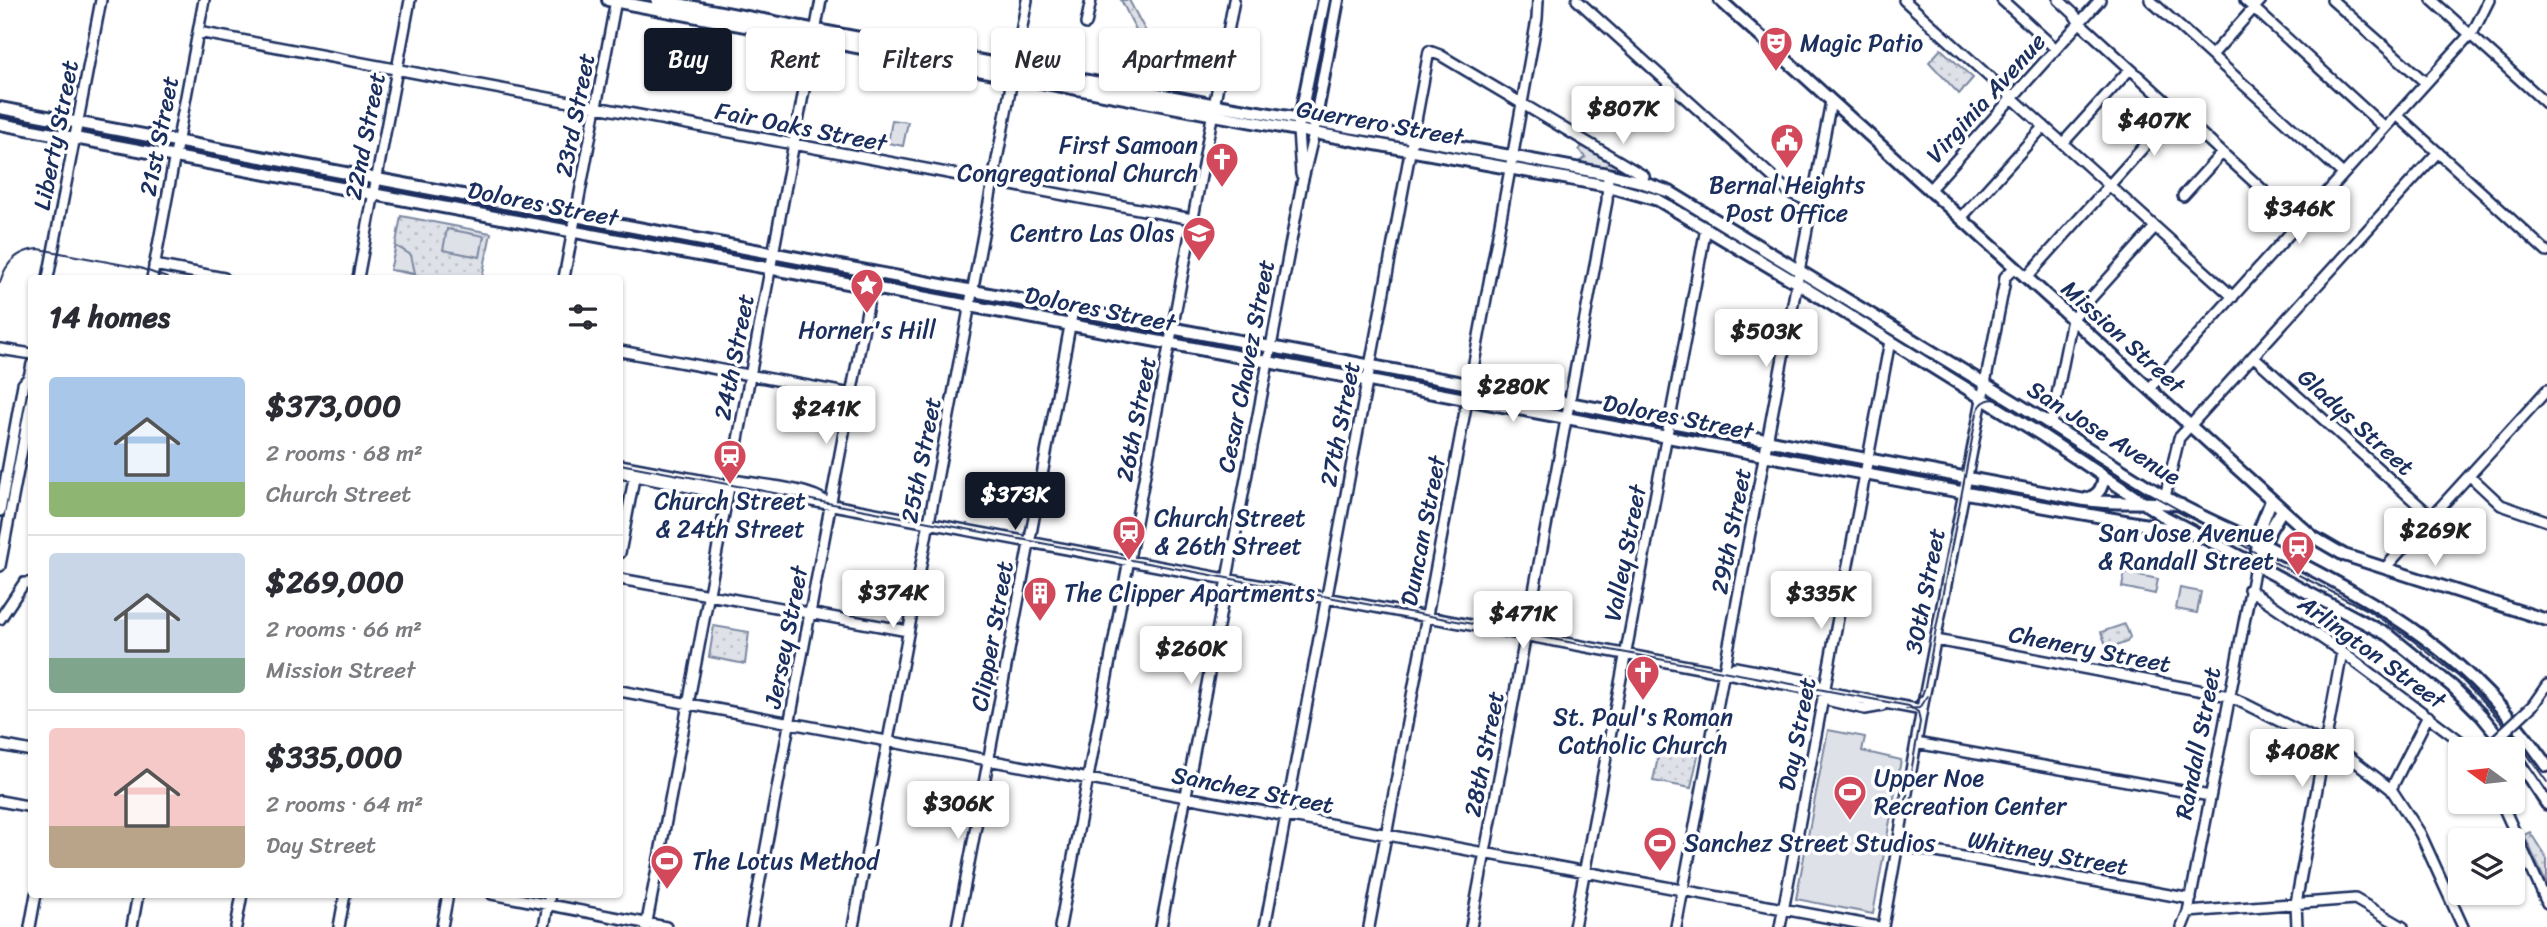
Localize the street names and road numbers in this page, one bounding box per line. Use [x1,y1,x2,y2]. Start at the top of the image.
street label: Virginia Avenue [1915,23,2057,173]
street label: 23rd Street [542,49,608,181]
street label: Liberty Street [21,56,91,214]
street label: 22nd Street [332,69,398,203]
street label: 21st Street [127,72,191,200]
street label: Guerrero Street [1293,88,1468,159]
street label: Fair Oaks Street [712,90,892,164]
street label: Dolores Street [464,169,623,239]
street label: Cesar Chavez Street [1205,256,1287,476]
street label: Mission Street [2051,269,2196,406]
street label: Dolores Street [1021,274,1180,344]
street label: 24th Street [701,290,767,424]
street label: 26th Street [1103,353,1169,485]
street label: Gladys Street [2287,357,2425,487]
street label: 27th Street [1307,358,1373,490]
street label: San Jose Avenue [2019,369,2190,497]
street label: Dolores Street [1599,382,1758,452]
street label: 25th Street [888,393,954,527]
street label: Duncan Street [1388,451,1458,610]
street label: 29th Street [1698,464,1764,598]
street label: Valley Street [1591,480,1659,625]
street label: 30th Street [1892,524,1958,658]
street label: Clipper Street [958,558,1026,714]
street label: Jersey Street [751,561,821,713]
street label: Arlington Street [2288,583,2456,721]
street label: Chenery Street [2005,613,2175,685]
street label: Randall Street [2163,663,2233,823]
street label: Day Street [1765,674,1829,794]
street label: 28th Street [1451,687,1517,821]
street label: Sanchez Street [1168,754,1338,826]
street label: Whitney Street [1965,818,2131,888]

